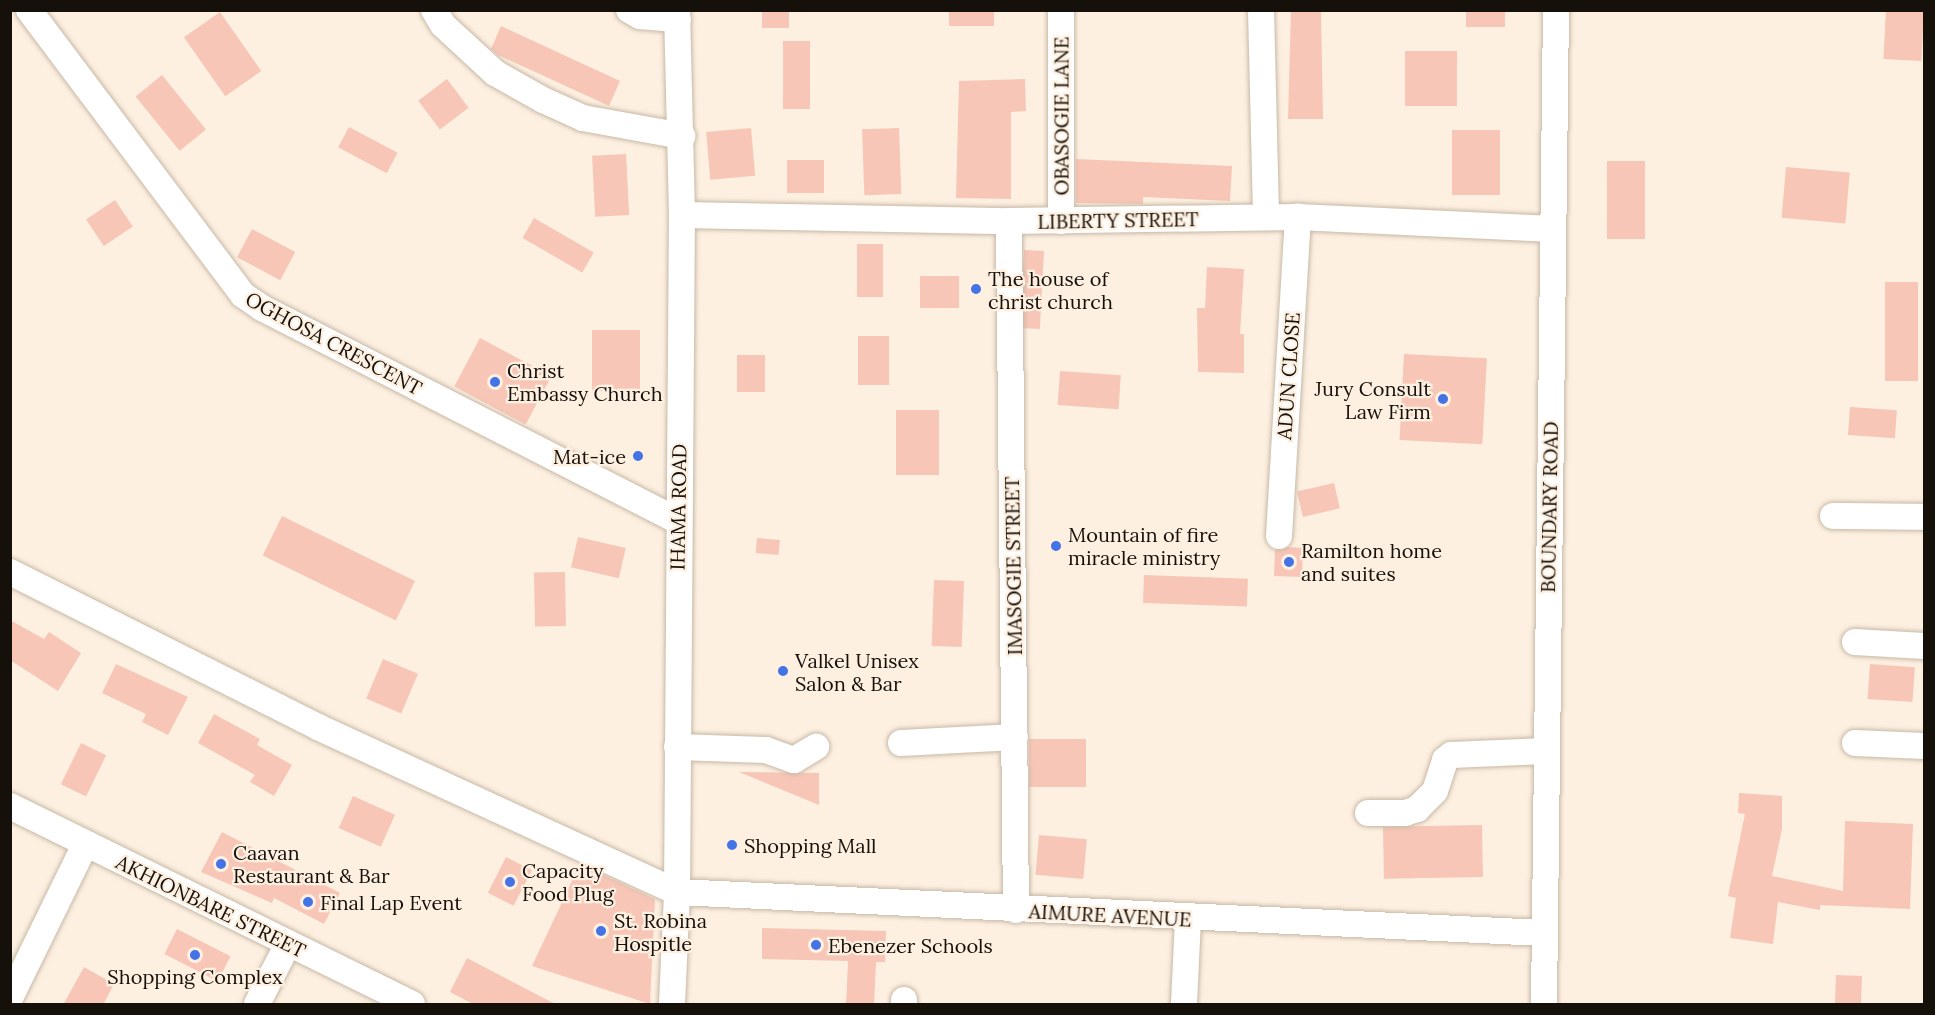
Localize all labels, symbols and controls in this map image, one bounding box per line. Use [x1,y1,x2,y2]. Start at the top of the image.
street label: OBASOGIE LANE [1049,37,1073,195]
street label: LIBERTY STREET [1037,207,1199,233]
place label: The house of christ church [988,266,1113,313]
marker: The house of christ church [969,282,983,296]
street label: OGHOSA CRESCENT [242,286,426,400]
street label: ADUN CLOSE [1272,311,1304,441]
place label: Christ Embassy Church [507,358,663,405]
marker: Christ Embassy Church [488,375,502,389]
place label: Jury Consult Law Firm [1315,376,1431,423]
marker: Jury Consult Law Firm [1436,392,1450,406]
street label: BOUNDARY ROAD [1536,421,1562,593]
place label: Mat-ice [553,444,626,468]
street label: IHAMA ROAD [665,444,691,570]
marker: Mat-ice [631,449,645,463]
street label: IMASOGIE STREET [999,476,1027,656]
place label: Mountain of fire miracle ministry [1068,522,1220,569]
place label: Ramilton home and suites [1301,538,1442,585]
marker: Mountain of fire miracle ministry [1049,539,1063,553]
marker: Ramilton home and suites [1282,555,1296,569]
place label: Valkel Unisex Salon & Bar [795,648,919,695]
marker: Valkel Unisex Salon & Bar [776,664,790,678]
place label: Shopping Mall [744,833,877,857]
marker: Shopping Mall [725,838,739,852]
place label: Caavan Restaurant & Bar [233,840,390,887]
street label: AKHIONBARE STREET [112,850,310,962]
marker: Caavan Restaurant & Bar [214,857,228,871]
place label: Capacity Food Plug [522,858,614,905]
marker: Capacity Food Plug [503,875,517,889]
place label: Final Lap Event [320,890,462,914]
marker: Final Lap Event [301,895,315,909]
street label: AIMURE AVENUE [1028,899,1192,931]
place label: St. Robina Hospitle [614,908,707,955]
marker: St. Robina Hospitle [592,922,610,940]
place label: Ebenezer Schools [828,933,993,957]
marker: Ebenezer Schools [809,938,823,952]
marker: Shopping Complex [188,948,202,962]
place label: Shopping Complex [107,964,283,988]

